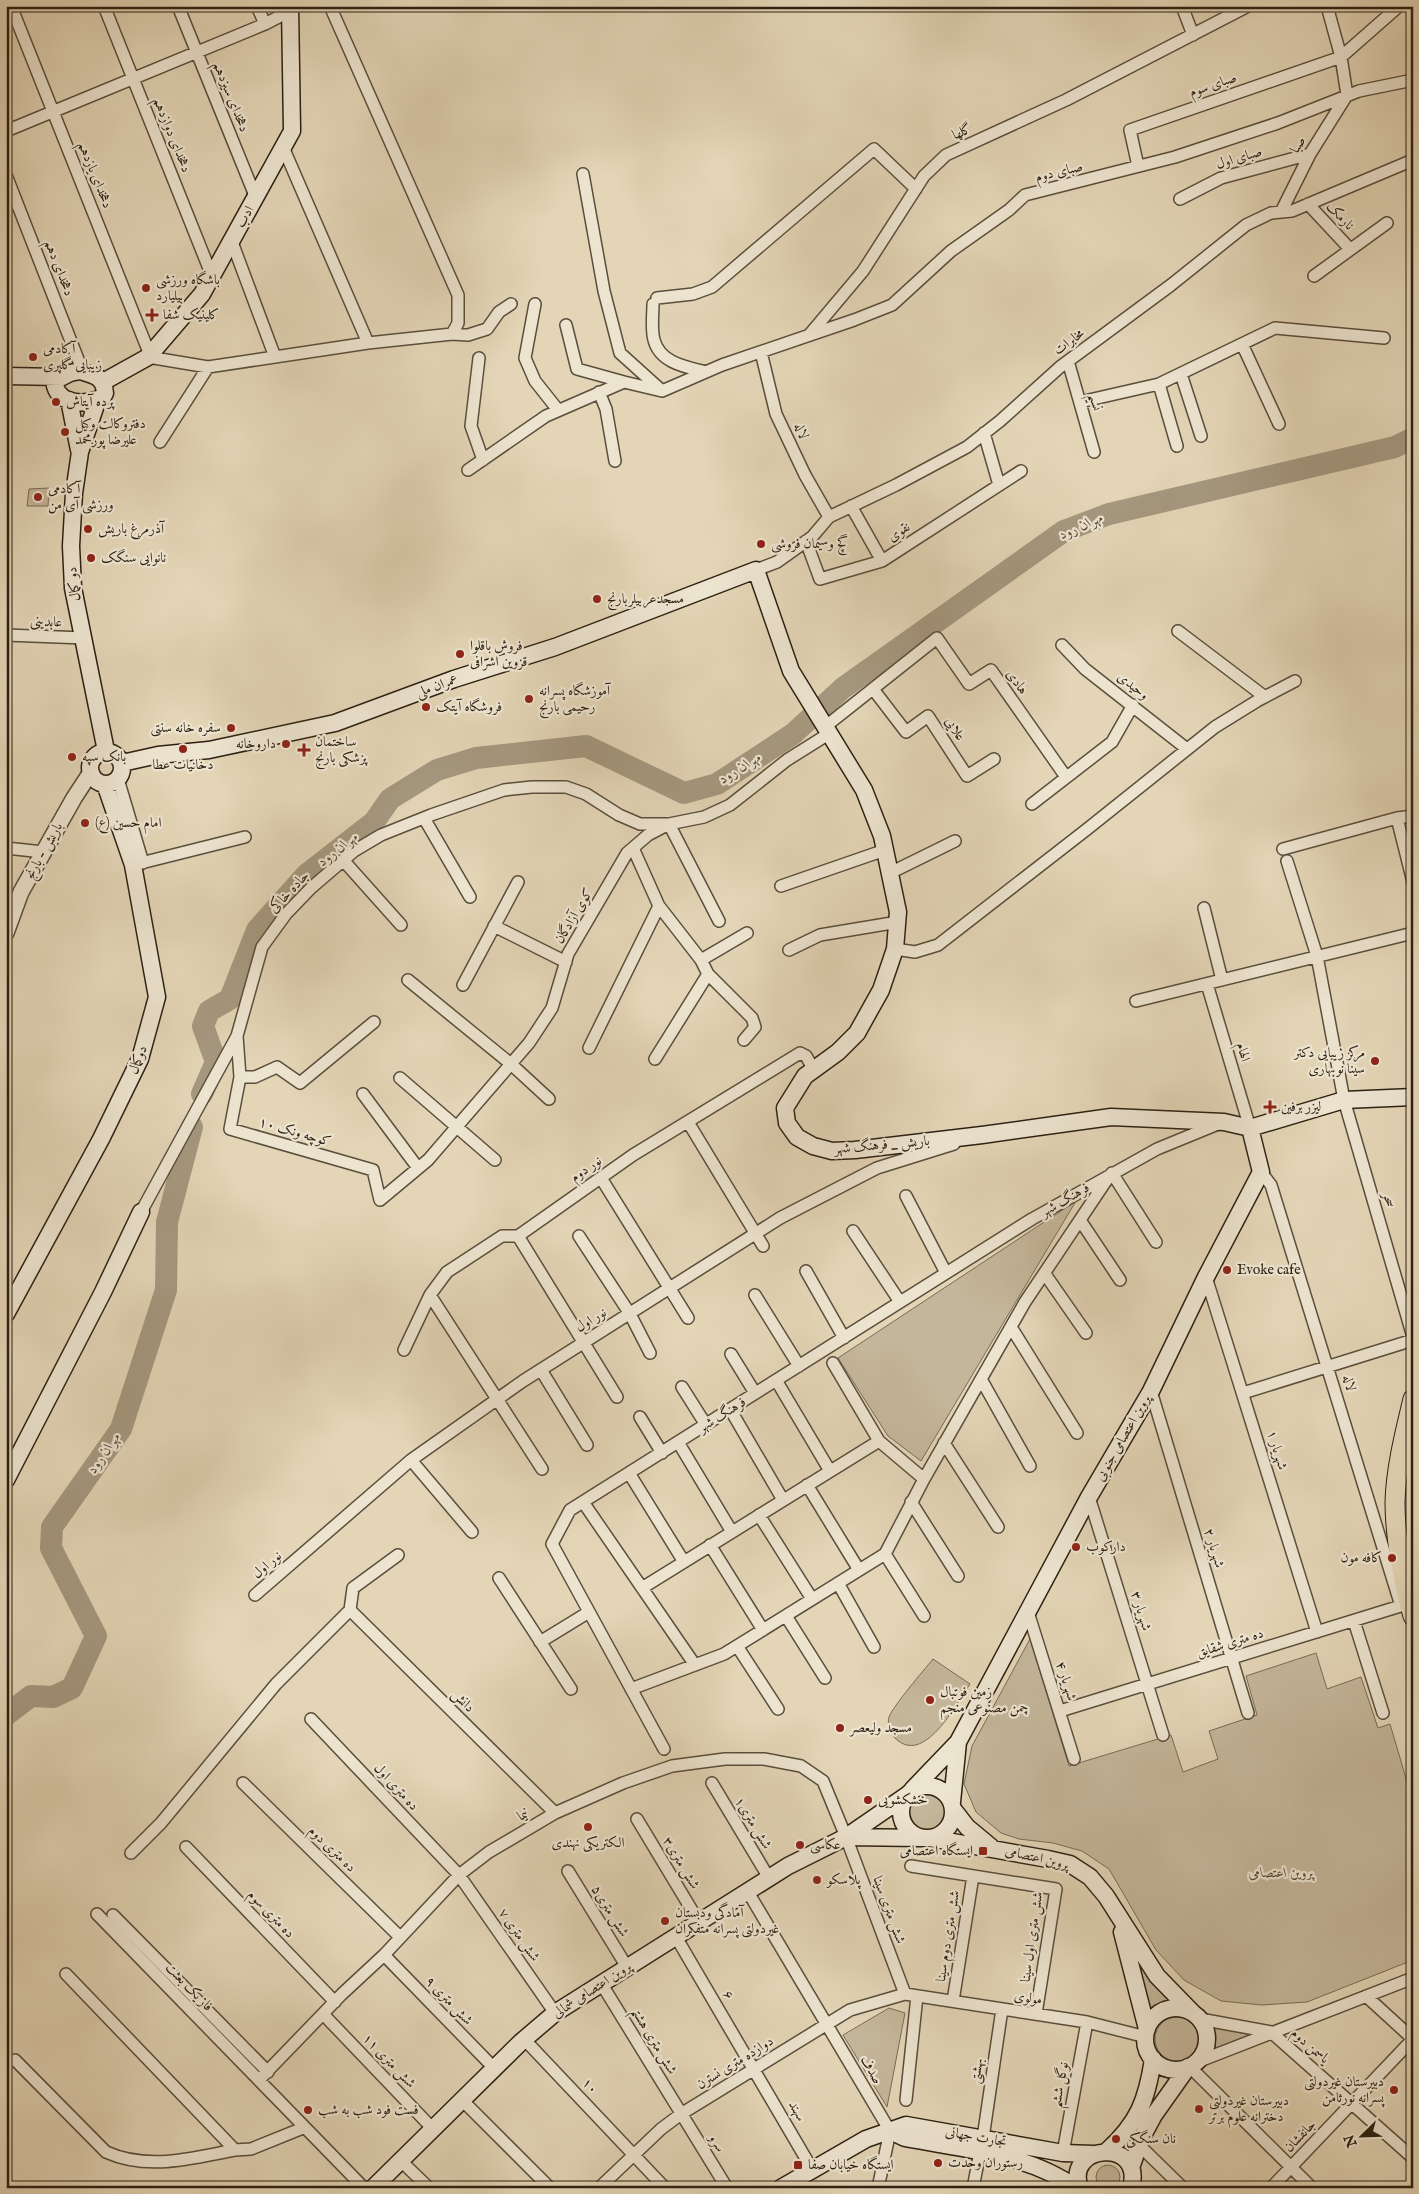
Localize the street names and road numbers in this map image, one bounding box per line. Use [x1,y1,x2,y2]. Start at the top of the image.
street label: دهخدای سیزدهم [205,59,253,136]
street label: صبای سوم [1187,68,1240,104]
street label: دهخدای دوازدهم [145,95,195,177]
street label: گلها [949,120,975,144]
street label: صبا [1286,133,1310,157]
street label: دهخدای یازدهم [70,139,116,212]
street label: صبای اول [1214,142,1264,174]
street label: صبای دوم [1033,157,1085,189]
street label: نارمک [1322,198,1358,234]
street label: ادب [232,203,258,231]
street label: دهخدای دهم [36,237,78,300]
street label: مخابرات [1050,324,1089,360]
street label: نسیم [1080,391,1106,414]
street label: لاله [789,420,813,442]
street label: نقوی [884,518,914,546]
street label: دو کمال [63,566,85,602]
street label: عابدینی [30,612,62,632]
street label: هادی [1002,666,1032,698]
street label: وحیدی [1113,668,1153,704]
street label: عمران ملی [413,670,461,702]
street label: علایی [941,713,969,745]
street label: باریش - بارنج [21,819,70,884]
street label: جاده خاکی [264,866,313,917]
street label: کوی آزادگان [550,885,598,947]
street label: الهام [1229,1040,1254,1065]
street label: دوکمال [124,1043,152,1077]
street label: کوچه ونک ۱۰ [257,1113,333,1151]
street label: باریش _ فرهنگ شهر [832,1131,931,1158]
street label: نور دوم [567,1152,607,1189]
street label: فرهنگ شهر [1035,1178,1093,1222]
street label: سحر [1378,1189,1400,1209]
street label: نور اول [572,1303,610,1336]
street label: لاله [1338,1372,1360,1394]
street label: پروین اعتصامی جنوبی [1091,1390,1156,1484]
street label: فرهنگ شهر [692,1392,750,1438]
street label: شهریار ۱ [1262,1428,1292,1472]
street label: شهریار ۲ [1199,1526,1229,1570]
street label: نور اول [249,1547,286,1583]
street label: شهریار ۳ [1126,1589,1156,1633]
street label: ده متری شقایق [1194,1624,1266,1662]
street label: شهریار ۴ [1051,1659,1081,1703]
street label: دانش [447,1685,479,1717]
street label: ده متری اول [369,1759,423,1815]
street label: شش متری۱ [730,1793,776,1853]
street label: نیما [514,1804,533,1825]
street label: ده متری دوم [302,1822,360,1878]
street label: شش متری۳ [658,1833,704,1893]
street label: پروین اعتصامی [1003,1842,1072,1874]
street label: شش متری سینا [868,1874,910,1946]
street label: ۵شش متری [587,1882,633,1940]
street label: ده متری سوم [241,1886,298,1944]
street label: شش متری دوم سینا [932,1889,967,1983]
street label: شش متری اول سینا [1017,1891,1047,1983]
street label: ۷ شش متری [494,1905,544,1965]
street label: پروین اعتصامی شمالی [549,1957,636,2022]
street label: فاز یک بعثت [161,1959,217,2015]
street label: ۹ شش متری [421,1973,477,2029]
street label: ۶ [718,1987,738,2003]
street label: مولوی [1013,1987,1043,2009]
street label: شش متری هشتم [624,2004,681,2080]
street label: یاسمن دوم [1285,2024,1334,2071]
street label: ۱۱ شش متری [358,2030,420,2092]
street label: دوازده متری نسترن [693,2032,777,2094]
street label: صدف [856,2052,886,2088]
street label: بهشتی [966,2057,988,2085]
street label: نوگل ششم [1047,2060,1077,2110]
street label: ۱۰ [578,2074,602,2098]
street label: سهند [784,2097,810,2125]
street label: جانفشان [1280,2116,1320,2156]
street label: تجارت جهانی [944,2123,1008,2151]
street label: سرو [703,2129,730,2156]

